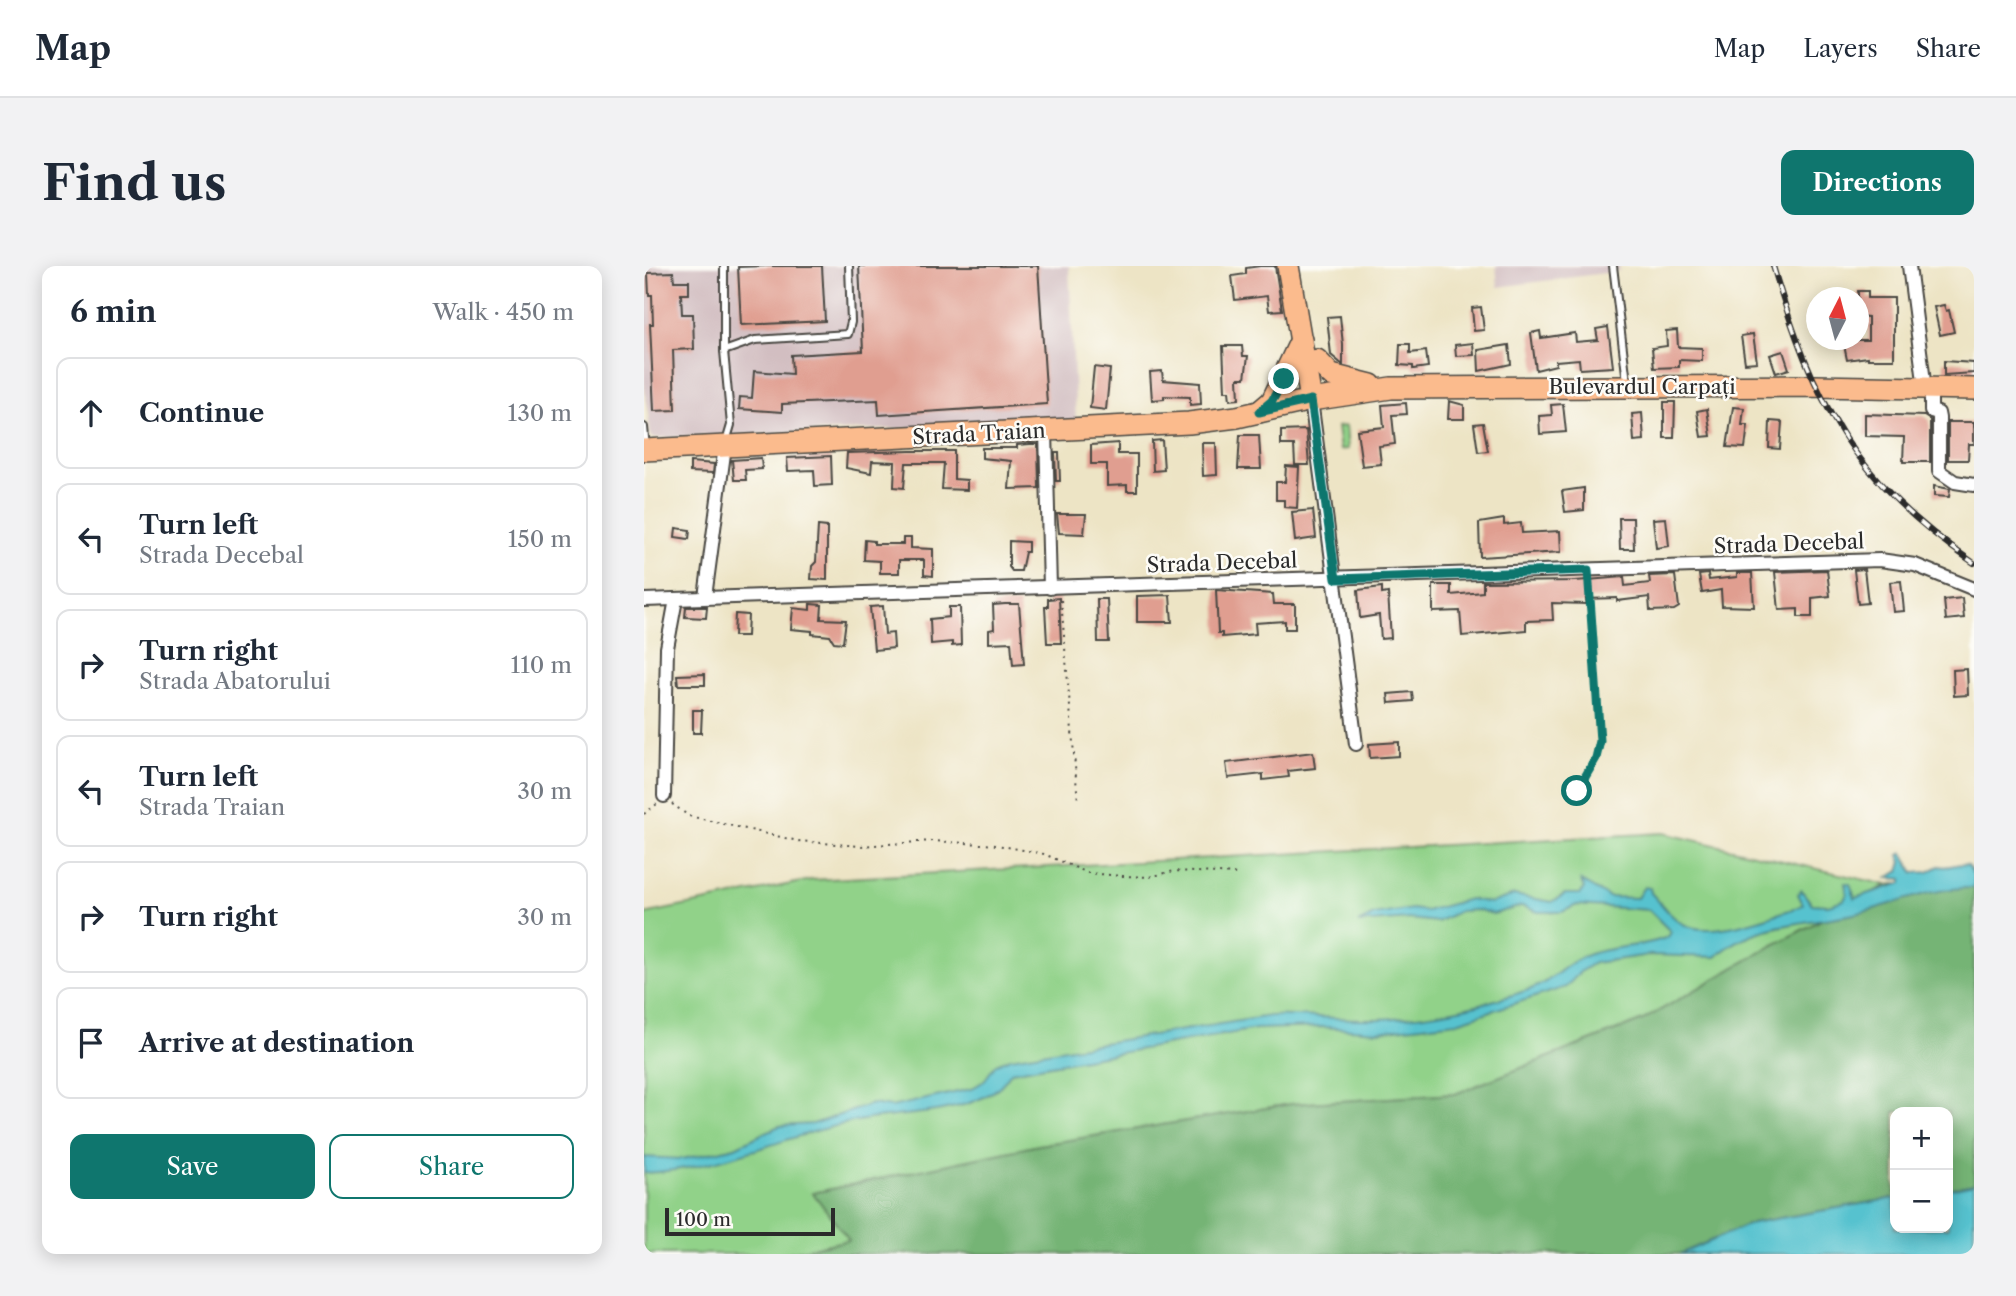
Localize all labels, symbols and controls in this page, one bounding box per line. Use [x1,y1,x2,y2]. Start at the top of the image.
text: Map [35,28,111,69]
text: Map [1714,34,1765,63]
text: Layers [1803,34,1878,63]
text: Share [1916,34,1981,63]
button: Directions [1781,150,1974,215]
text: Find us [42,152,226,213]
north arrow [1806,287,1869,350]
text: 6 min [70,293,157,330]
text: Walk · 450 m [432,298,574,326]
route end [1268,363,1299,394]
street label: Bulevardul Carpați [1548,374,1736,399]
icon: ahead [72,394,110,432]
text: Continue [139,397,264,429]
text: 130 m [508,399,572,427]
street label: Strada Traian [912,418,1046,449]
text: Turn left [139,509,258,541]
icon: left [72,520,110,558]
text: 150 m [508,525,572,553]
street label: Strada Decebal [1713,528,1865,559]
text: Strada Decebal [139,541,304,569]
street label: Strada Decebal [1146,547,1298,578]
text: Turn right [139,635,278,667]
icon: right [72,646,110,684]
text: 110 m [511,651,572,679]
text: Strada Abatorului [139,667,331,695]
text: Turn left [139,761,258,793]
icon: left [72,772,110,810]
route start [1561,775,1592,806]
text: 30 m [517,777,572,805]
text: Strada Traian [139,793,285,821]
icon: right [72,898,110,936]
text: Turn right [139,901,278,933]
text: 30 m [517,903,572,931]
icon: arrive [72,1024,110,1062]
text: Arrive at destination [139,1027,414,1059]
map controls [1890,1107,1953,1233]
button: + [1890,1107,1953,1170]
button: Save [70,1134,315,1199]
button: Share [329,1134,574,1199]
button: − [1890,1170,1953,1233]
scale bar [665,1205,835,1237]
text: 100 m [676,1208,731,1231]

